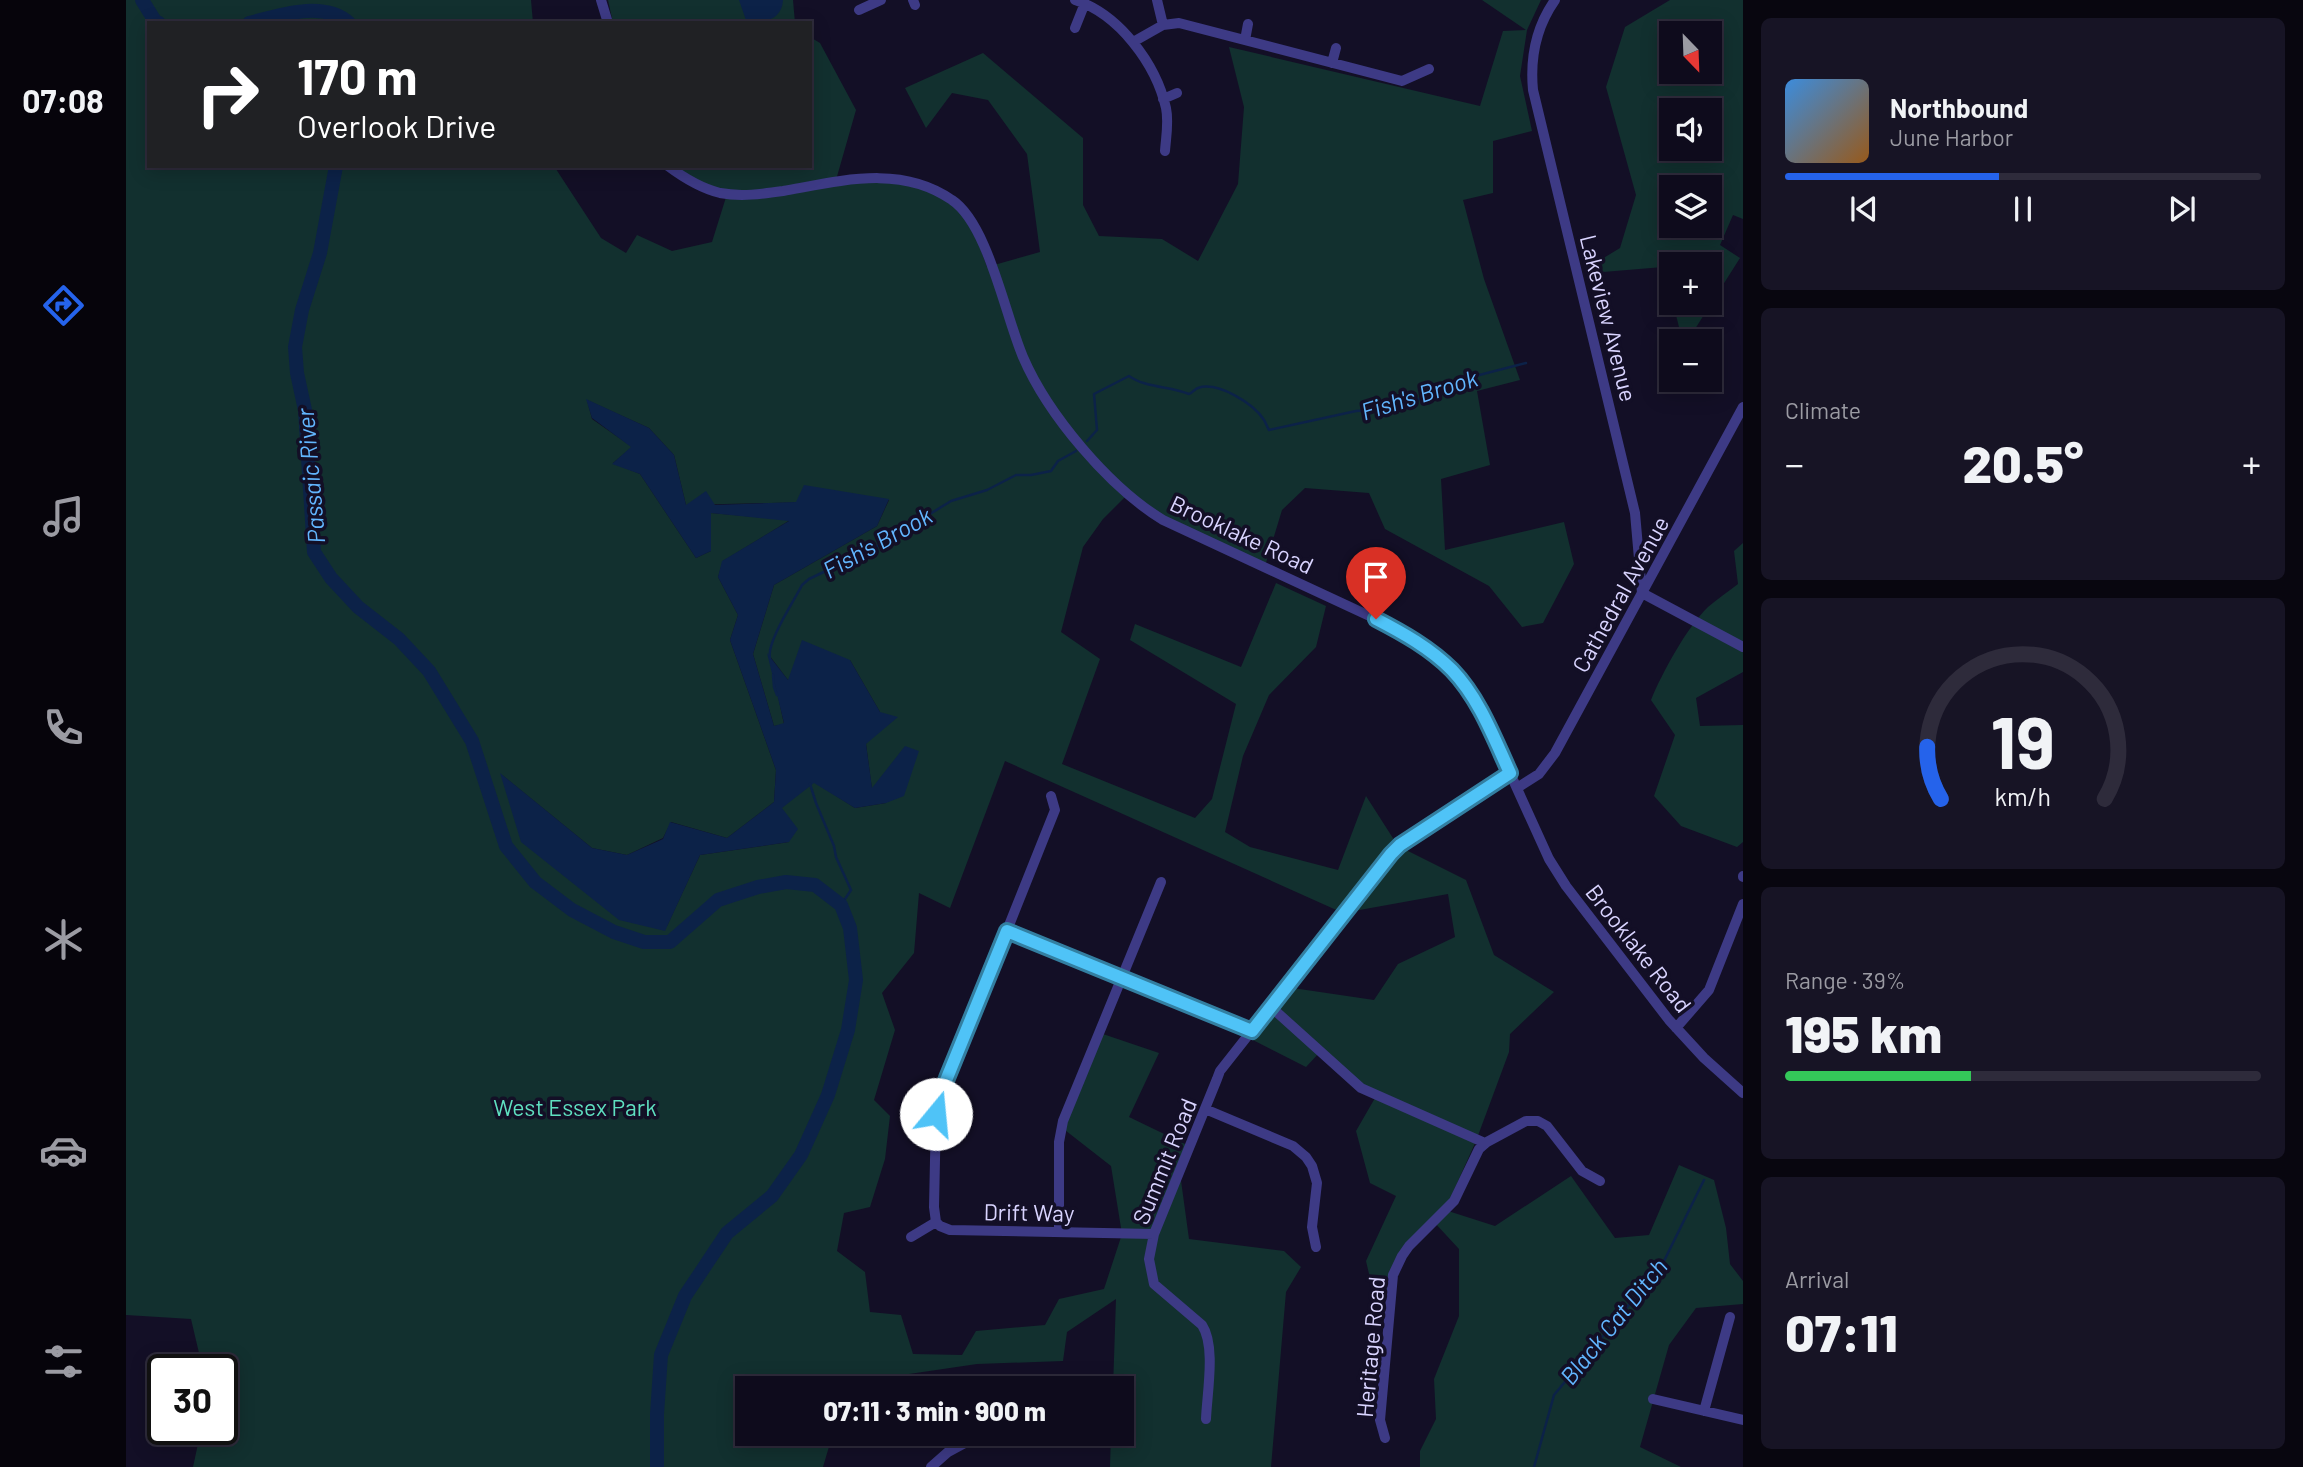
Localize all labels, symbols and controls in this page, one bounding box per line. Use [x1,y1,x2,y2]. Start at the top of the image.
north arrow [1659,21,1722,84]
map controls [1659,21,1722,392]
text: 170 m [297,46,417,105]
icon: right [182,49,273,140]
text: 07:08 [22,81,104,119]
text: Northbound [1890,92,2028,123]
button: sound [1659,98,1722,161]
text: Overlook Drive [297,106,496,144]
text: June Harbor [1890,123,2013,151]
button: layers [1659,175,1722,238]
icon: previous [1845,190,1883,228]
icon: pause [2004,190,2042,228]
icon: next [2163,190,2201,228]
street label: Lakeview Avenue [1575,232,1643,404]
button: + [1659,252,1722,315]
icon: directions [39,281,88,330]
button: − [1659,329,1722,392]
water label: Fish's Brook [1357,362,1481,425]
text: Climate [1785,396,1861,424]
water label: Passaic River [290,406,330,545]
text: 20.5° [1962,431,2084,493]
text: − [1785,440,1804,486]
text: + [2242,440,2261,486]
street label: Brooklake Road [1166,489,1318,579]
icon: music [39,492,88,541]
water label: Fish's Brook [817,500,937,584]
street label: Cathedral Avenue [1566,511,1674,677]
pin [1346,547,1406,619]
icon: arrive [1357,558,1395,596]
text: 19 [1991,697,2055,785]
icon: phone [39,703,88,752]
text: km/h [1995,781,2051,811]
street label: Brooklake Road [1580,878,1698,1018]
icon: climate [39,915,88,964]
text: Range · 39% [1785,966,1905,994]
text: 195 km [1785,1001,1942,1063]
position arrow [899,1077,973,1151]
park label: West Essex Park [493,1093,657,1121]
street label: Summit Road [1126,1094,1202,1228]
icon: car [39,1126,88,1175]
street label: Drift Way [983,1197,1075,1227]
water label: Black Cat Ditch [1553,1252,1673,1390]
text: Arrival [1785,1265,1849,1293]
street label: Heritage Road [1350,1275,1390,1419]
text: 07:11 [1785,1300,1898,1362]
icon: filters [39,1337,88,1386]
speed limit sign: 30 [147,1354,238,1445]
text: 07:11 · 3 min · 900 m [823,1395,1046,1426]

